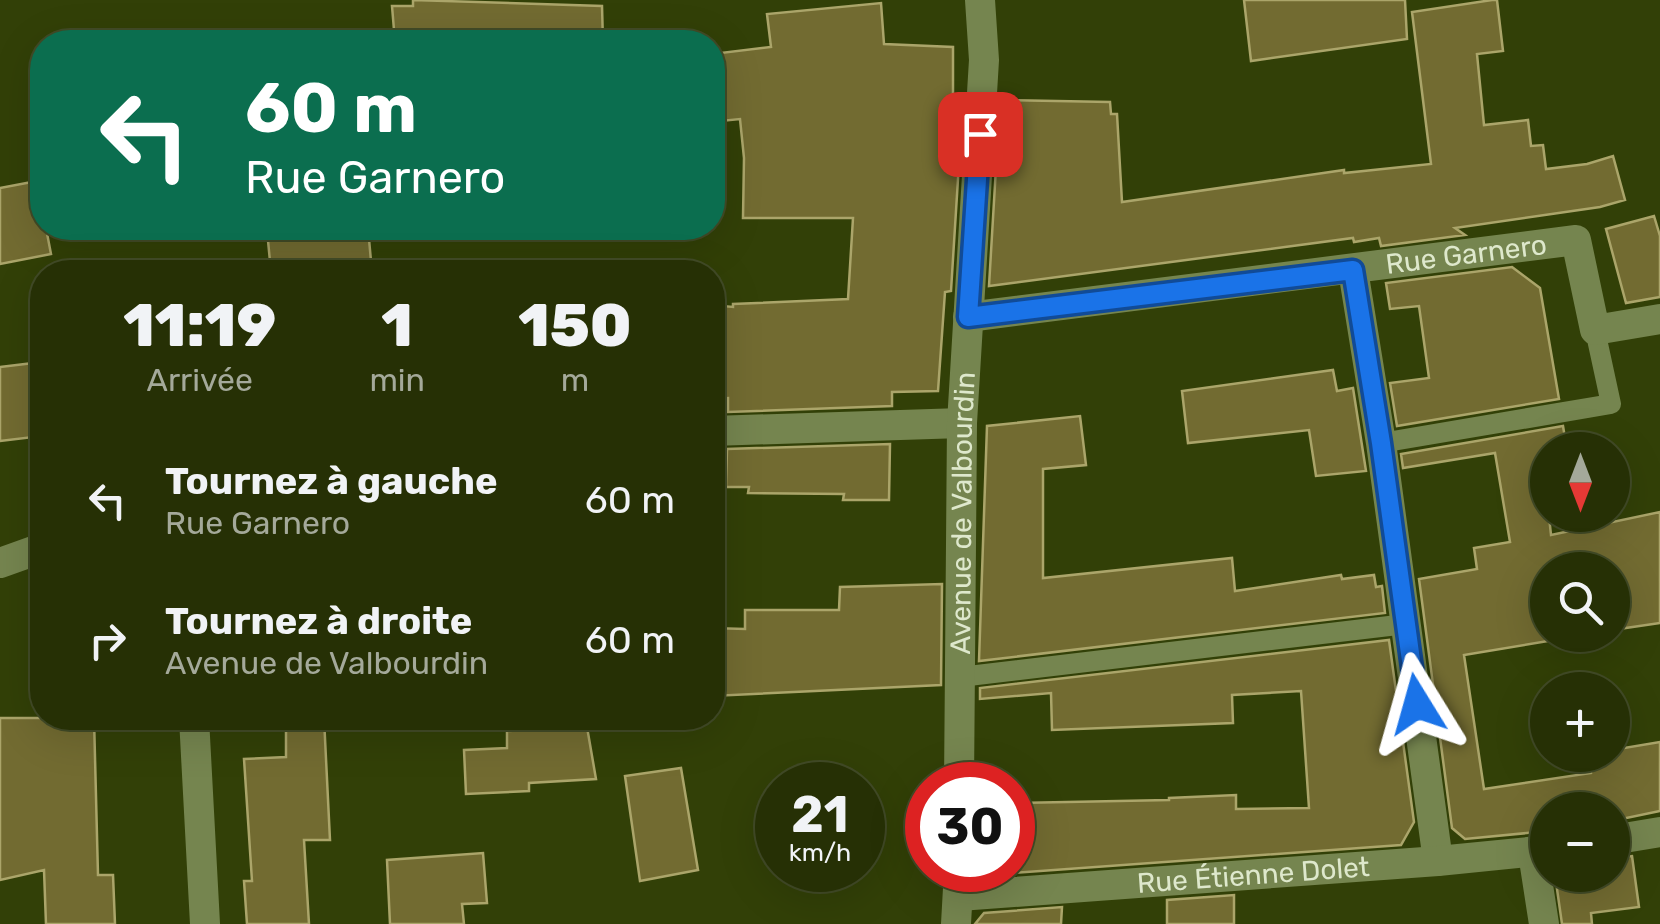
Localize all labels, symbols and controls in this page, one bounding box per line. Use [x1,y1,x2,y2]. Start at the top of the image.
text: 60 m [245,67,417,150]
icon: left [80,70,210,200]
pin [938,92,1023,177]
icon: arrive [953,107,1008,162]
text: Rue Garnero [245,151,505,204]
street label: Rue Garnero [1384,227,1548,280]
text: 11:19 [123,290,276,361]
text: 1 [381,290,413,361]
text: 150 [518,290,632,361]
text: Arrivée [146,361,253,399]
text: min [369,361,425,399]
text: m [561,361,589,399]
street label: Avenue de Valbourdin [944,371,982,655]
north arrow [1530,432,1630,532]
map controls [1530,432,1630,892]
text: Tournez à gauche [165,458,498,504]
icon: left [80,473,135,528]
text: 60 m [585,477,675,523]
text: Rue Garnero [165,504,350,542]
button: search [1530,552,1630,652]
text: Tournez à droite [165,598,472,644]
icon: right [80,613,135,668]
text: 60 m [585,617,675,663]
text: Avenue de Valbourdin [165,644,488,682]
position arrow [1365,652,1469,756]
button: + [1530,672,1630,772]
speed limit sign: 30 [905,762,1035,892]
text: 21 [791,785,849,845]
button: − [1530,792,1630,892]
text: km/h [789,838,851,867]
street label: Rue Étienne Dolet [1136,850,1371,899]

